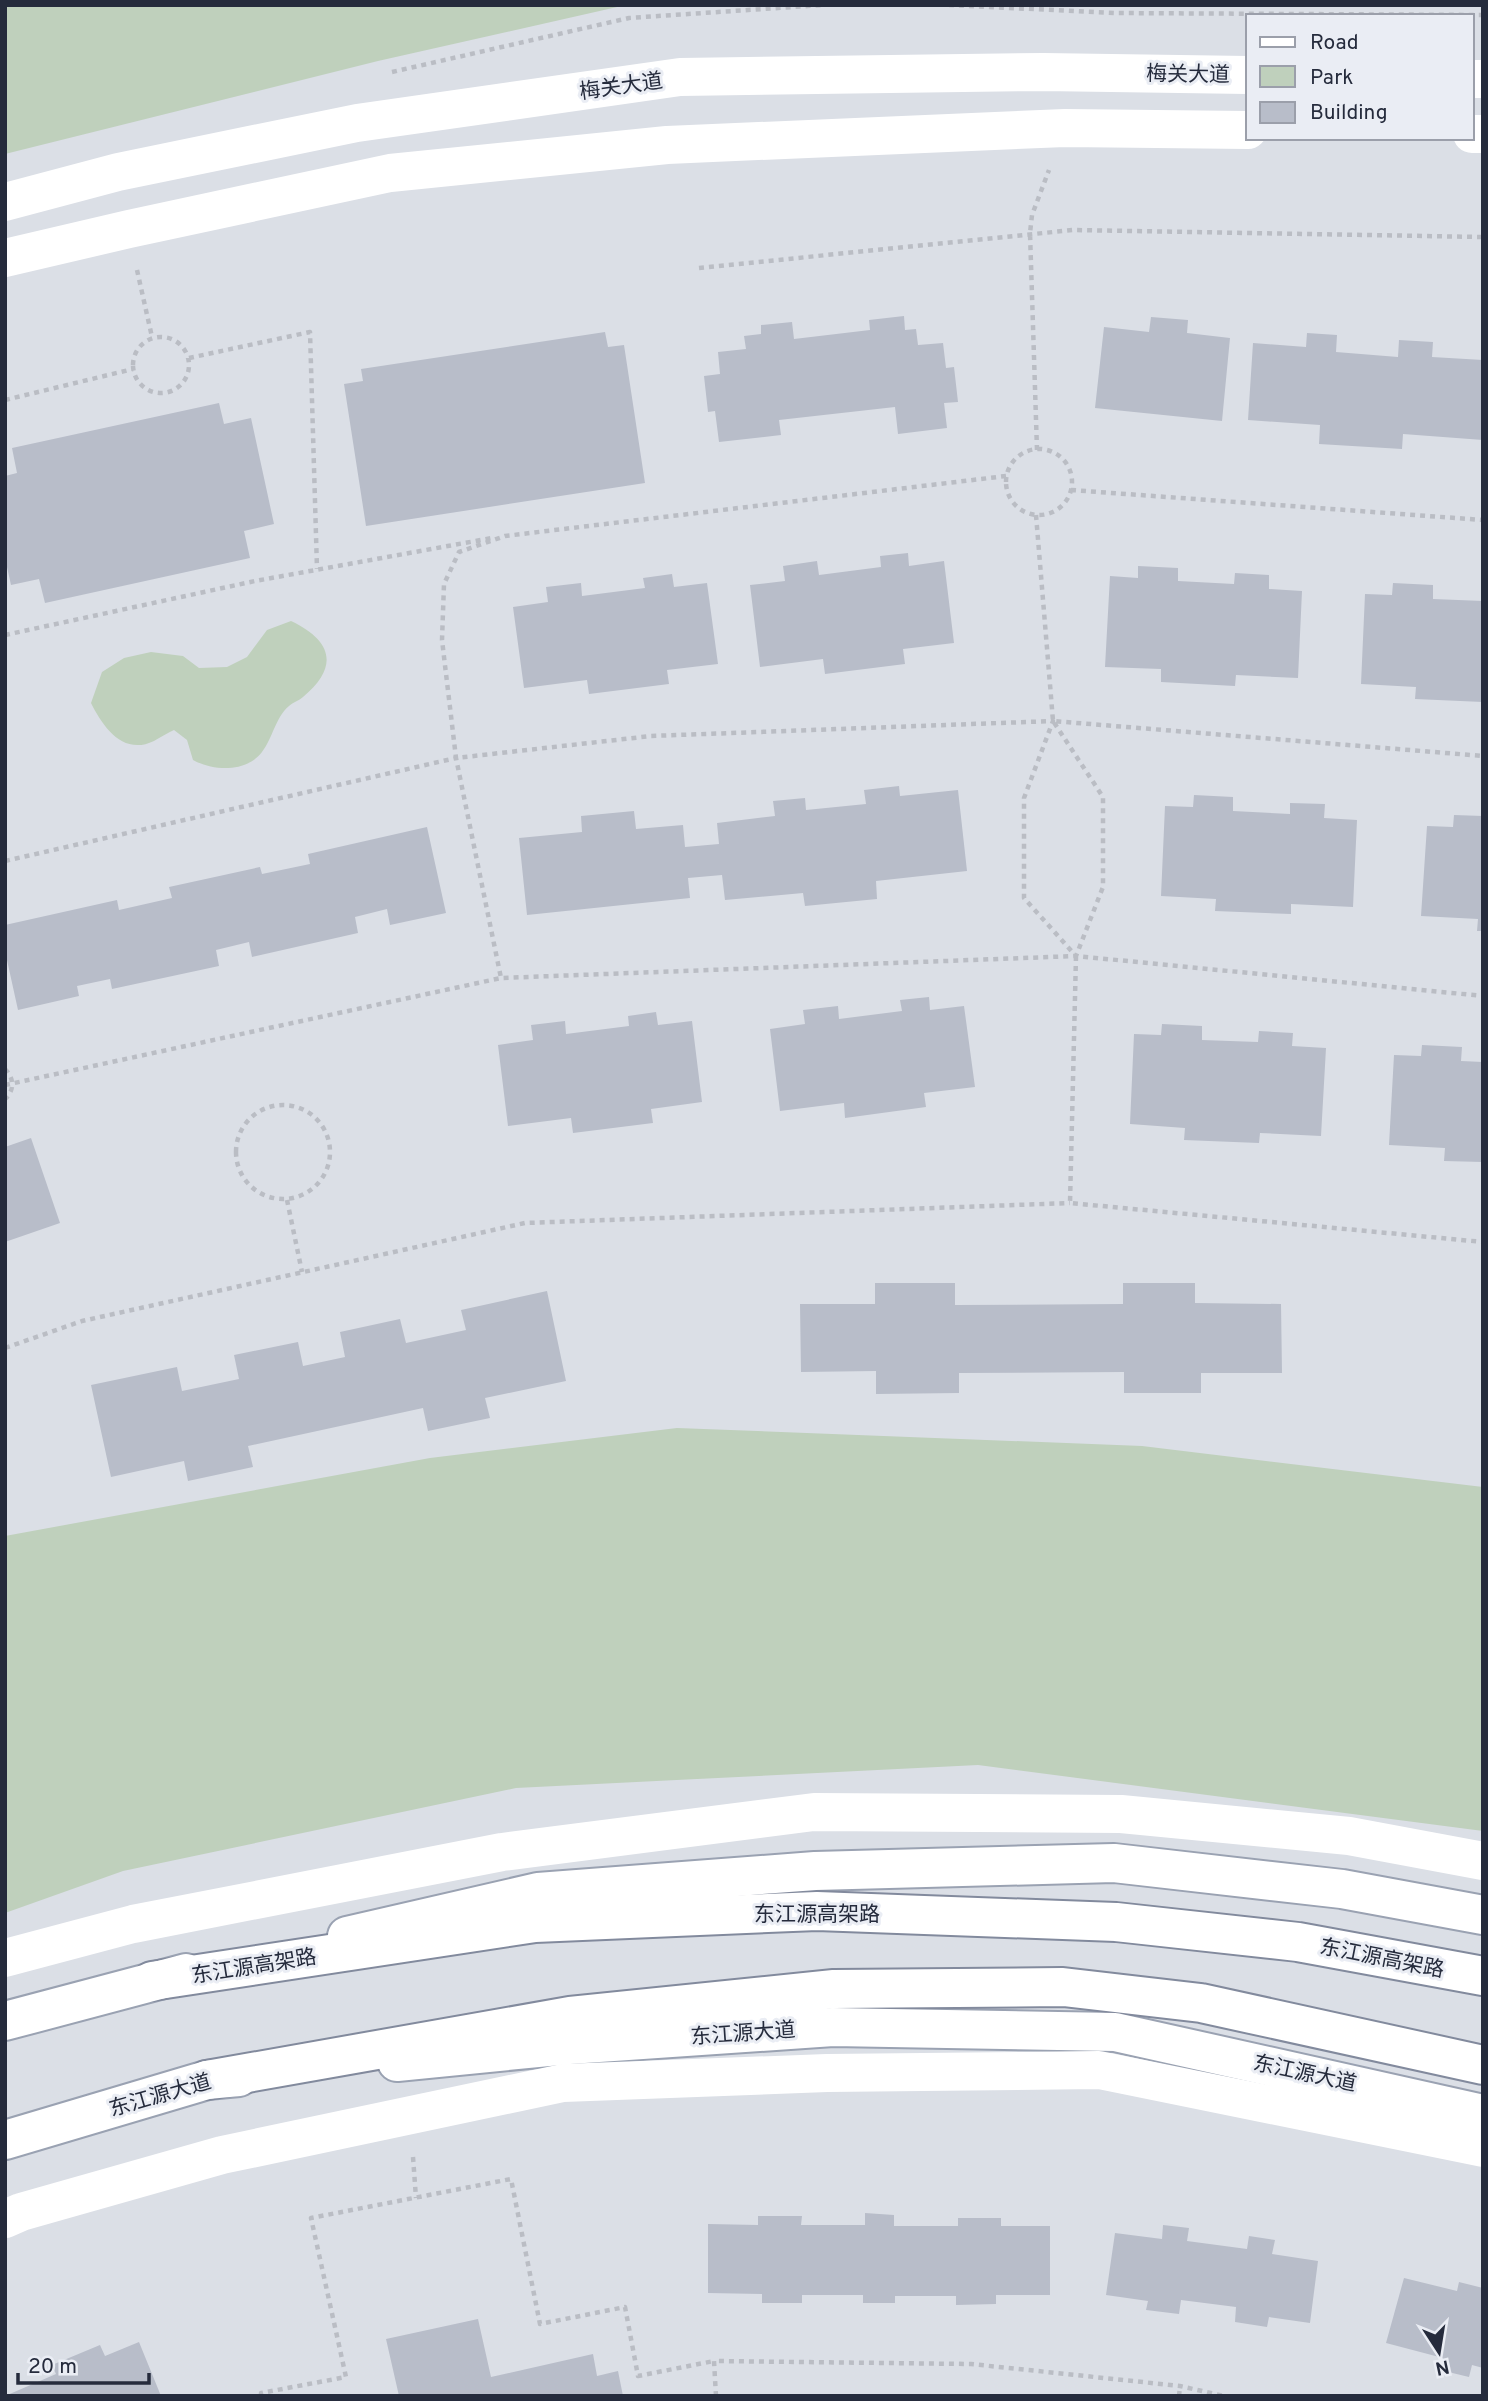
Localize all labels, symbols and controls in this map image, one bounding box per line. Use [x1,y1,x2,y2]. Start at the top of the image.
legend [1246,14,1474,140]
text: Road [1310,30,1359,57]
street label: 梅关大道 [1146,61,1230,90]
text: Park [1310,65,1353,92]
street label: 梅关大道 [578,68,665,107]
text: Building [1310,100,1388,127]
street label: 东江源高架路 [754,1902,880,1929]
street label: 东江源高架路 [1317,1934,1446,1985]
street label: 东江源高架路 [190,1944,319,1991]
street label: 东江源大道 [690,2017,796,2052]
street label: 东江源大道 [1251,2050,1359,2099]
street label: 东江源大道 [106,2069,215,2124]
north arrow [1404,2317,1474,2387]
scale bar [18,2342,149,2386]
text: 20 m [28,2354,77,2381]
text: N [1433,2354,1451,2380]

